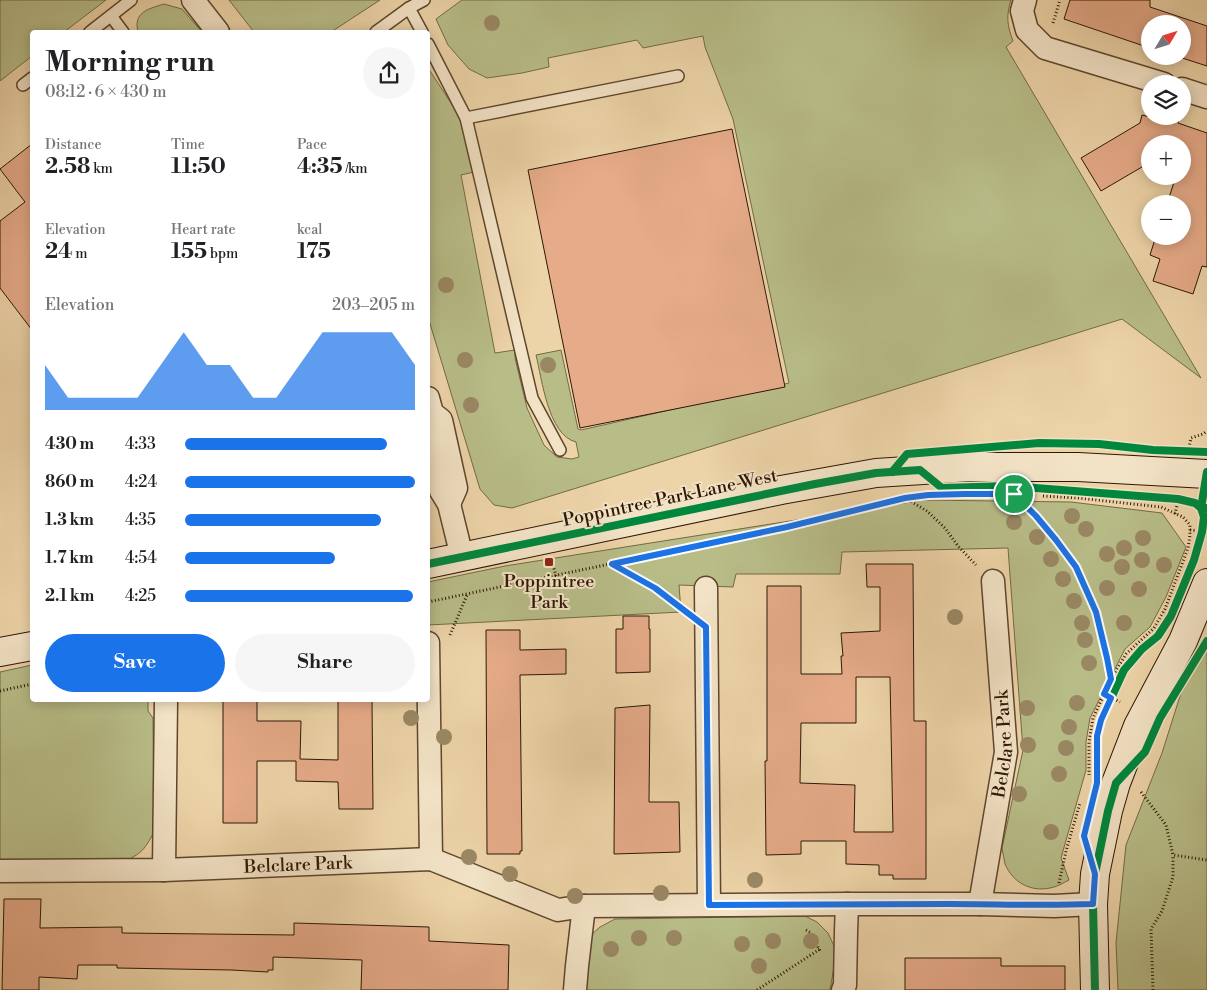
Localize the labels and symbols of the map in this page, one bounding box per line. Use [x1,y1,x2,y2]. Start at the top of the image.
north arrow [1141,15,1191,65]
street label: Poppintree Park Lane West [561,464,780,532]
pin [993,473,1035,515]
marker: Poppintree Park [543,556,555,568]
place label: Poppintree Park [504,570,594,614]
street label: Belclare Park [987,688,1018,801]
street label: Belclare Park [242,851,354,878]

